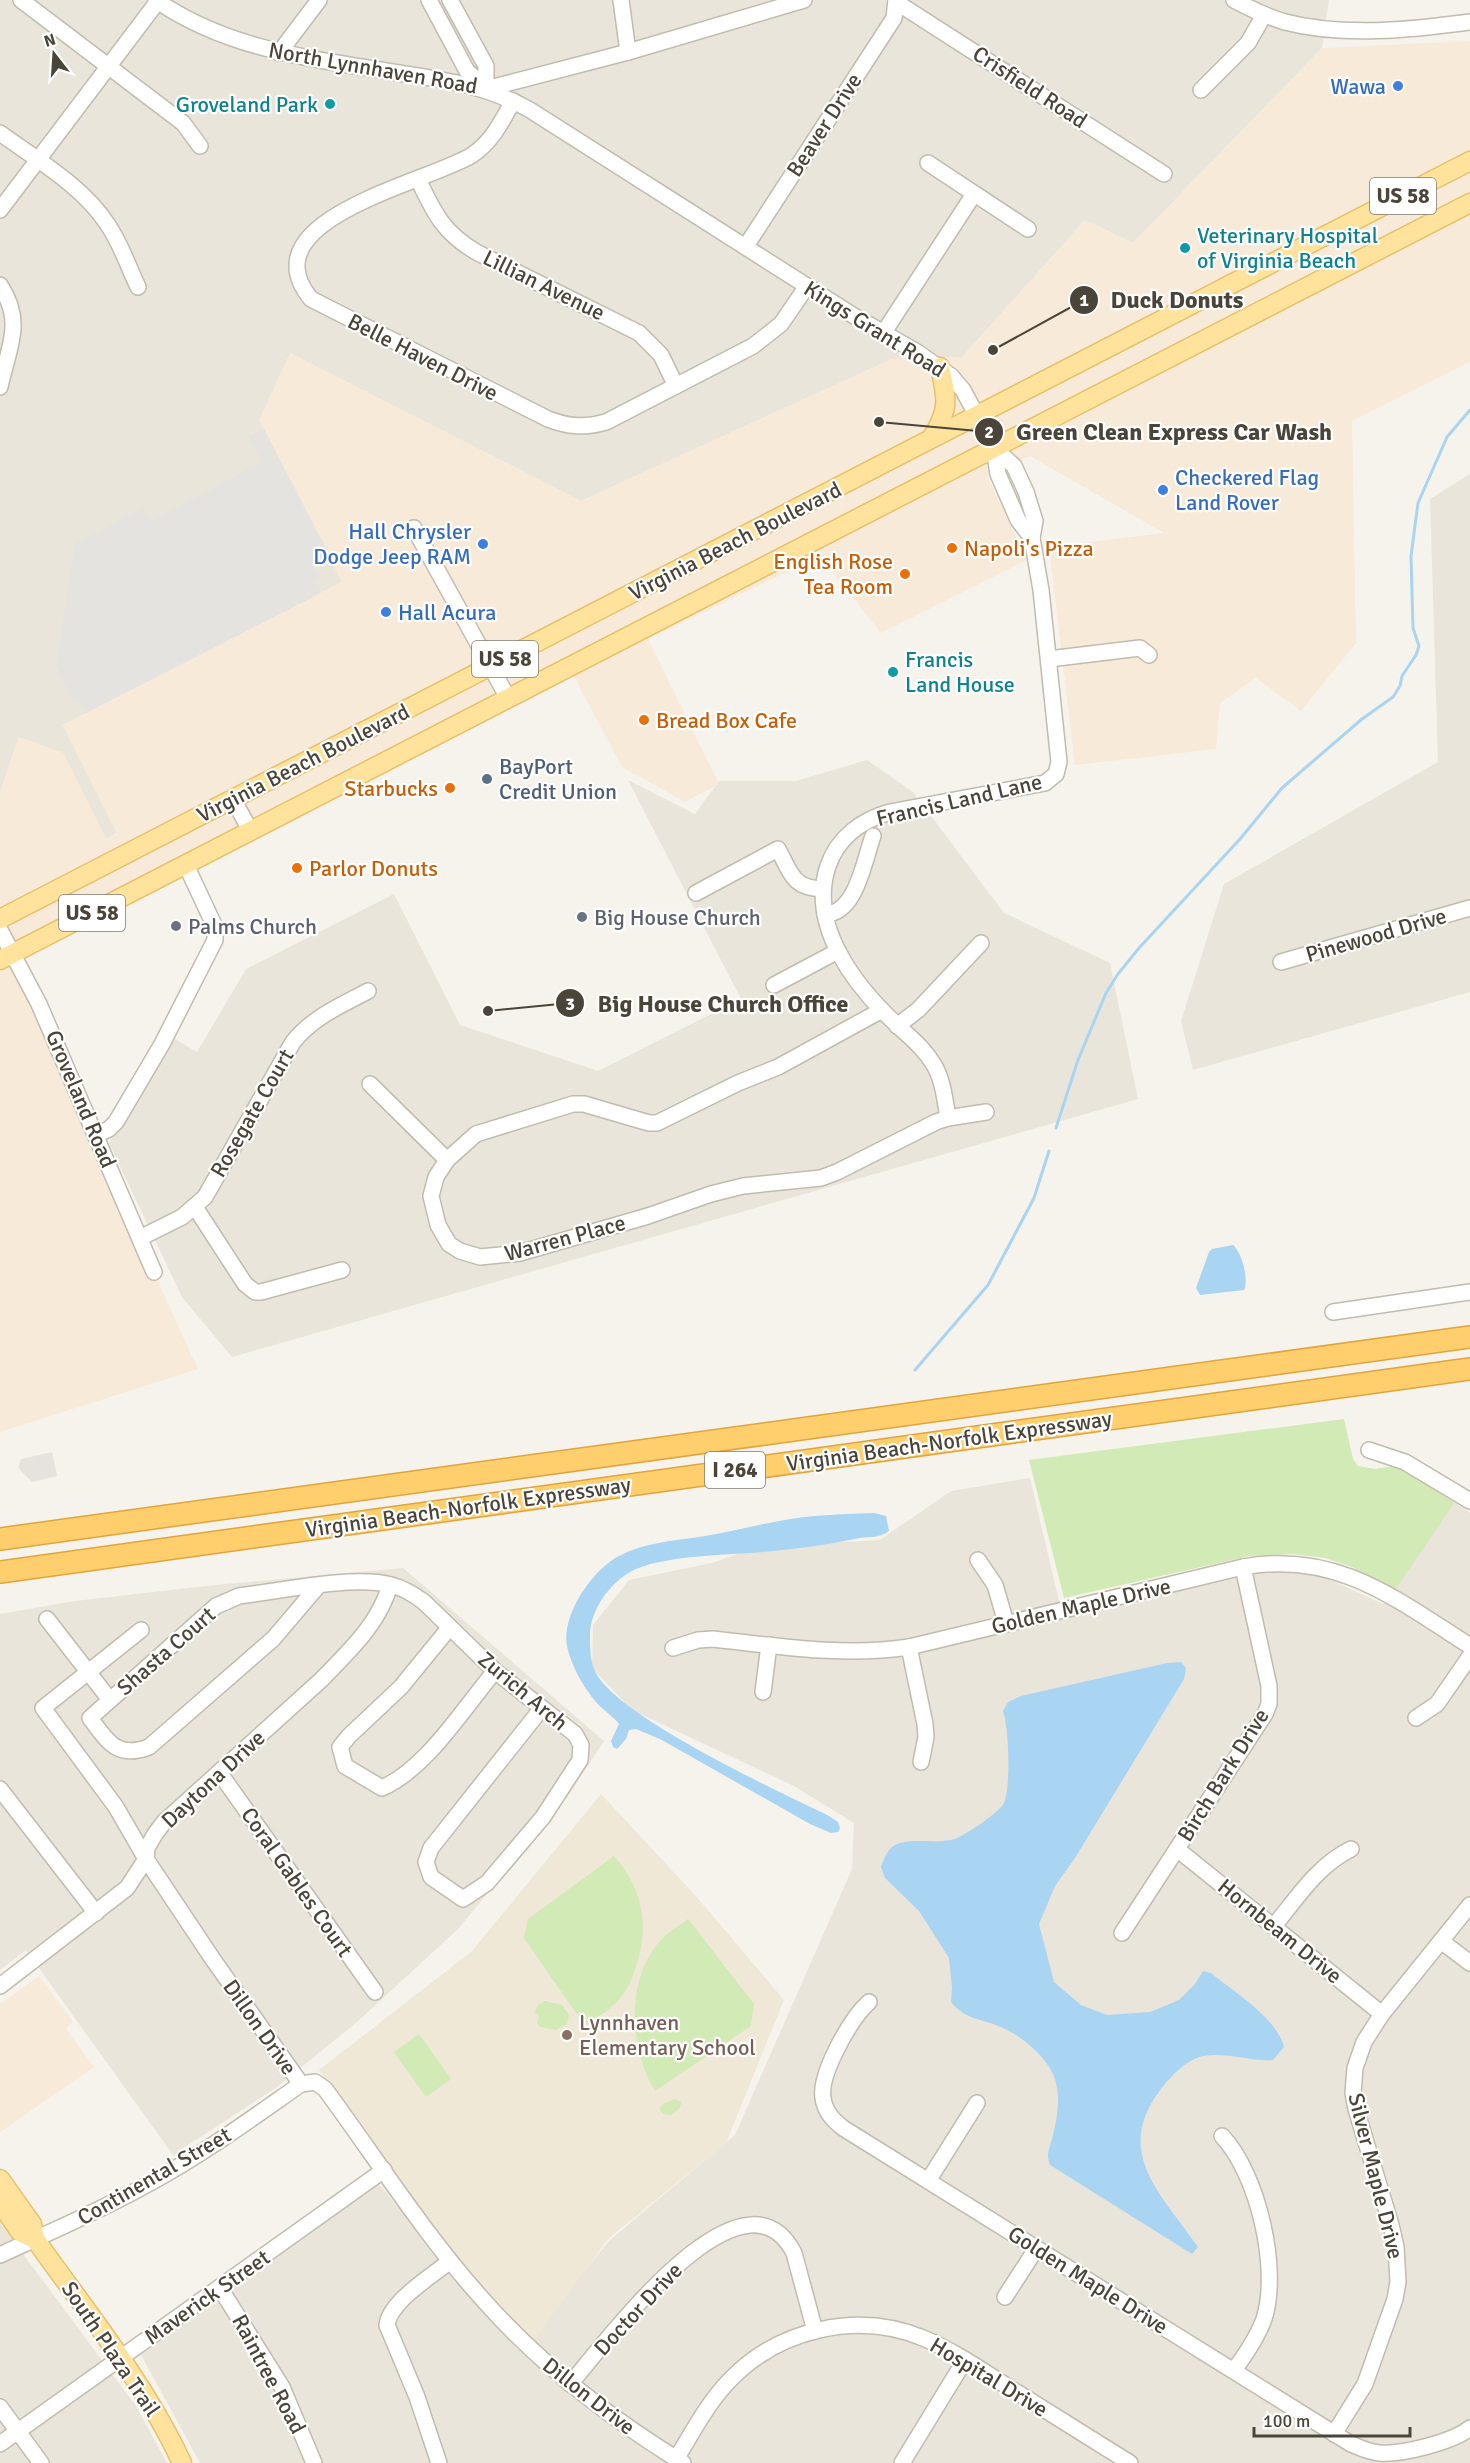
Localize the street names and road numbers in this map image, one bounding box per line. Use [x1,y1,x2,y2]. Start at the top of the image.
street label: North Lynnhaven Road [266,36,480,100]
street label: Crisfield Road [968,40,1092,134]
street label: Beaver Drive [781,68,867,182]
road number: US 58 [1370,178,1436,214]
street label: Lillian Avenue [479,244,609,326]
street label: Kings Grant Road [799,275,951,383]
street label: Belle Haven Drive [343,308,503,406]
street label: Virginia Beach Boulevard [624,476,846,606]
road number: US 58 [472,641,538,677]
street label: Virginia Beach Boulevard [192,698,414,828]
street label: Francis Land Lane [873,768,1045,832]
road number: US 58 [59,895,125,931]
street label: Pinewood Drive [1302,902,1450,968]
street label: Groveland Road [40,1026,122,1172]
street label: Rosegate Court [204,1044,300,1182]
street label: Warren Place [502,1209,628,1267]
street label: Virginia Beach-Norfolk Expressway [784,1405,1114,1477]
road number: I 264 [705,1452,765,1488]
street label: Virginia Beach-Norfolk Expressway [303,1471,633,1543]
street label: Golden Maple Drive [989,1572,1173,1640]
street label: Shasta Court [111,1601,221,1701]
street label: Zurich Arch [473,1646,573,1736]
street label: Birch Bark Drive [1171,1703,1275,1847]
street label: Daytona Drive [156,1724,270,1834]
street label: Coral Gables Court [235,1802,359,1962]
street label: Hornbeam Drive [1213,1873,1347,1989]
street label: Dillon Drive [217,1974,303,2080]
street label: Silver Maple Drive [1342,2090,1410,2262]
street label: Continental Street [72,2121,236,2231]
street label: Golden Maple Drive [1003,2220,1173,2340]
street label: Maverick Street [139,2244,275,2350]
street label: Doctor Drive [588,2257,688,2361]
street label: South Plaza Trail [56,2276,166,2422]
street label: Raintree Road [226,2310,312,2438]
street label: Hospital Drive [925,2331,1053,2423]
street label: Dillon Drive [537,2351,641,2441]

